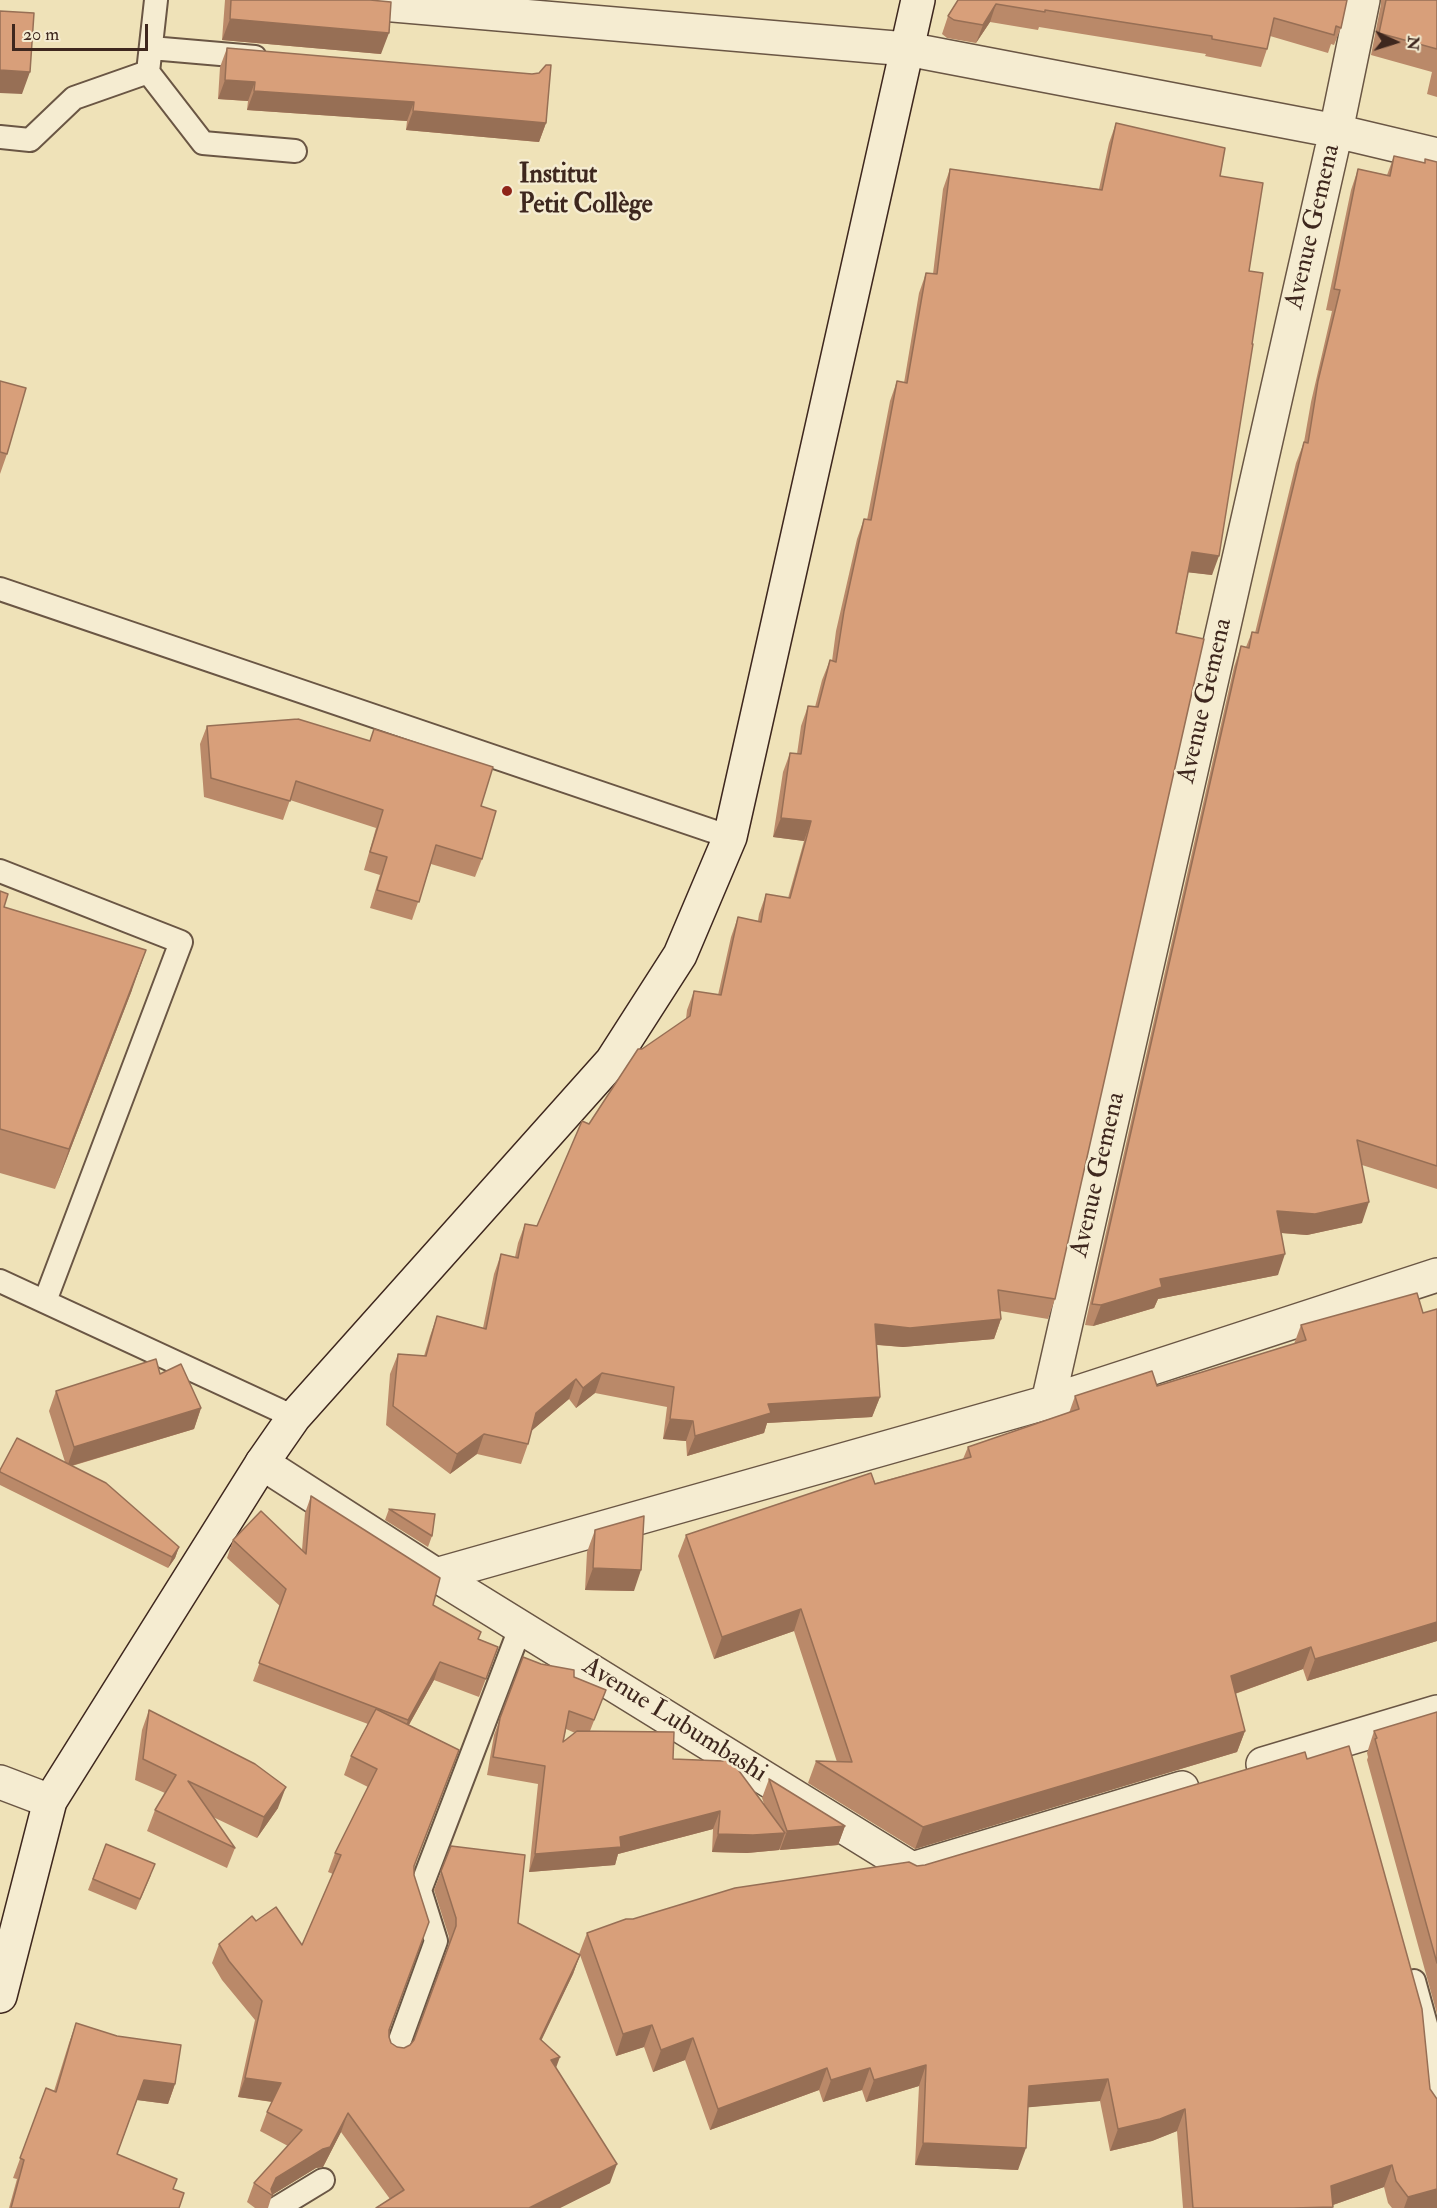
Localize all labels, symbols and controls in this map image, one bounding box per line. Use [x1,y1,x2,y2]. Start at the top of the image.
scale bar [15,12,152,50]
north arrow [1365,12,1425,72]
text: 20 m [23,23,59,46]
text: N [1402,35,1423,51]
street label: Avenue Gemena [1280,141,1348,313]
place label: Institut Petit Collège [519,160,653,222]
marker: Institut Petit Collège [500,184,514,198]
street label: Avenue Gemena [1172,615,1240,787]
street label: Avenue Gemena [1065,1089,1133,1261]
street label: Avenue Lubumbashi [576,1652,772,1790]

